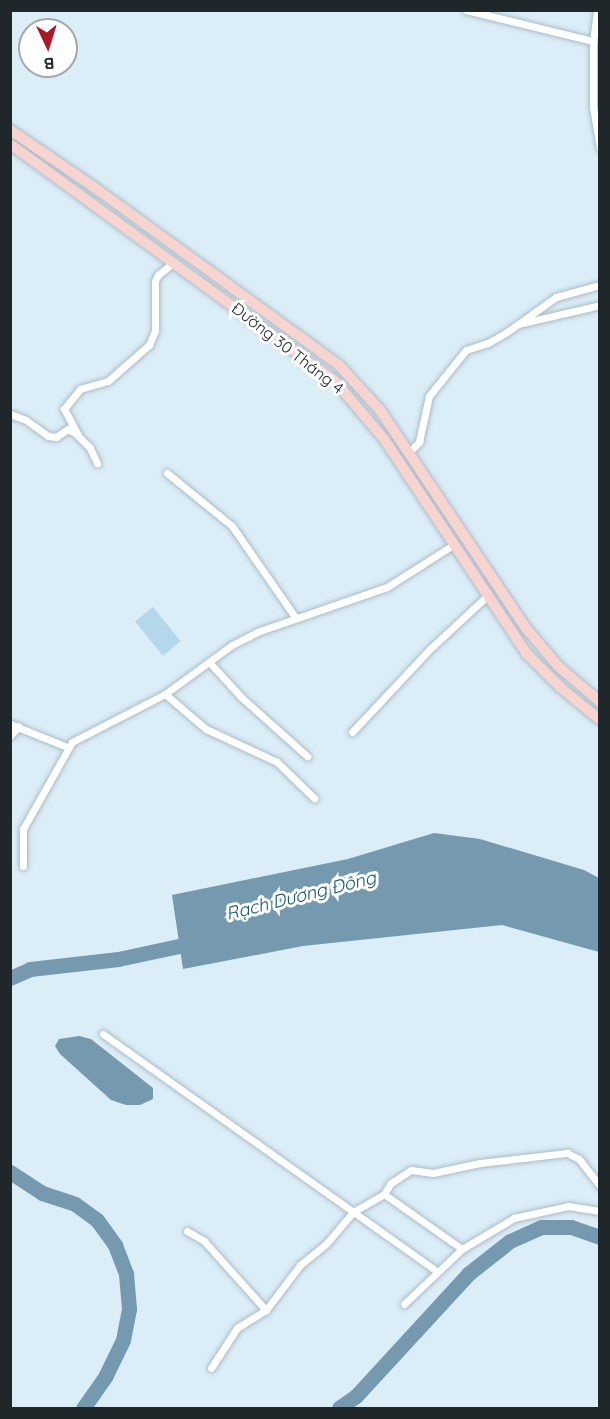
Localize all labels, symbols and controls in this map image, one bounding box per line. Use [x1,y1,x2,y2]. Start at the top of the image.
north arrow [18,18,78,78]
text: B [43,54,55,74]
street label: Đường 30 Tháng 4 [228,298,348,398]
water label: Rạch Dương Đông [224,867,378,925]

